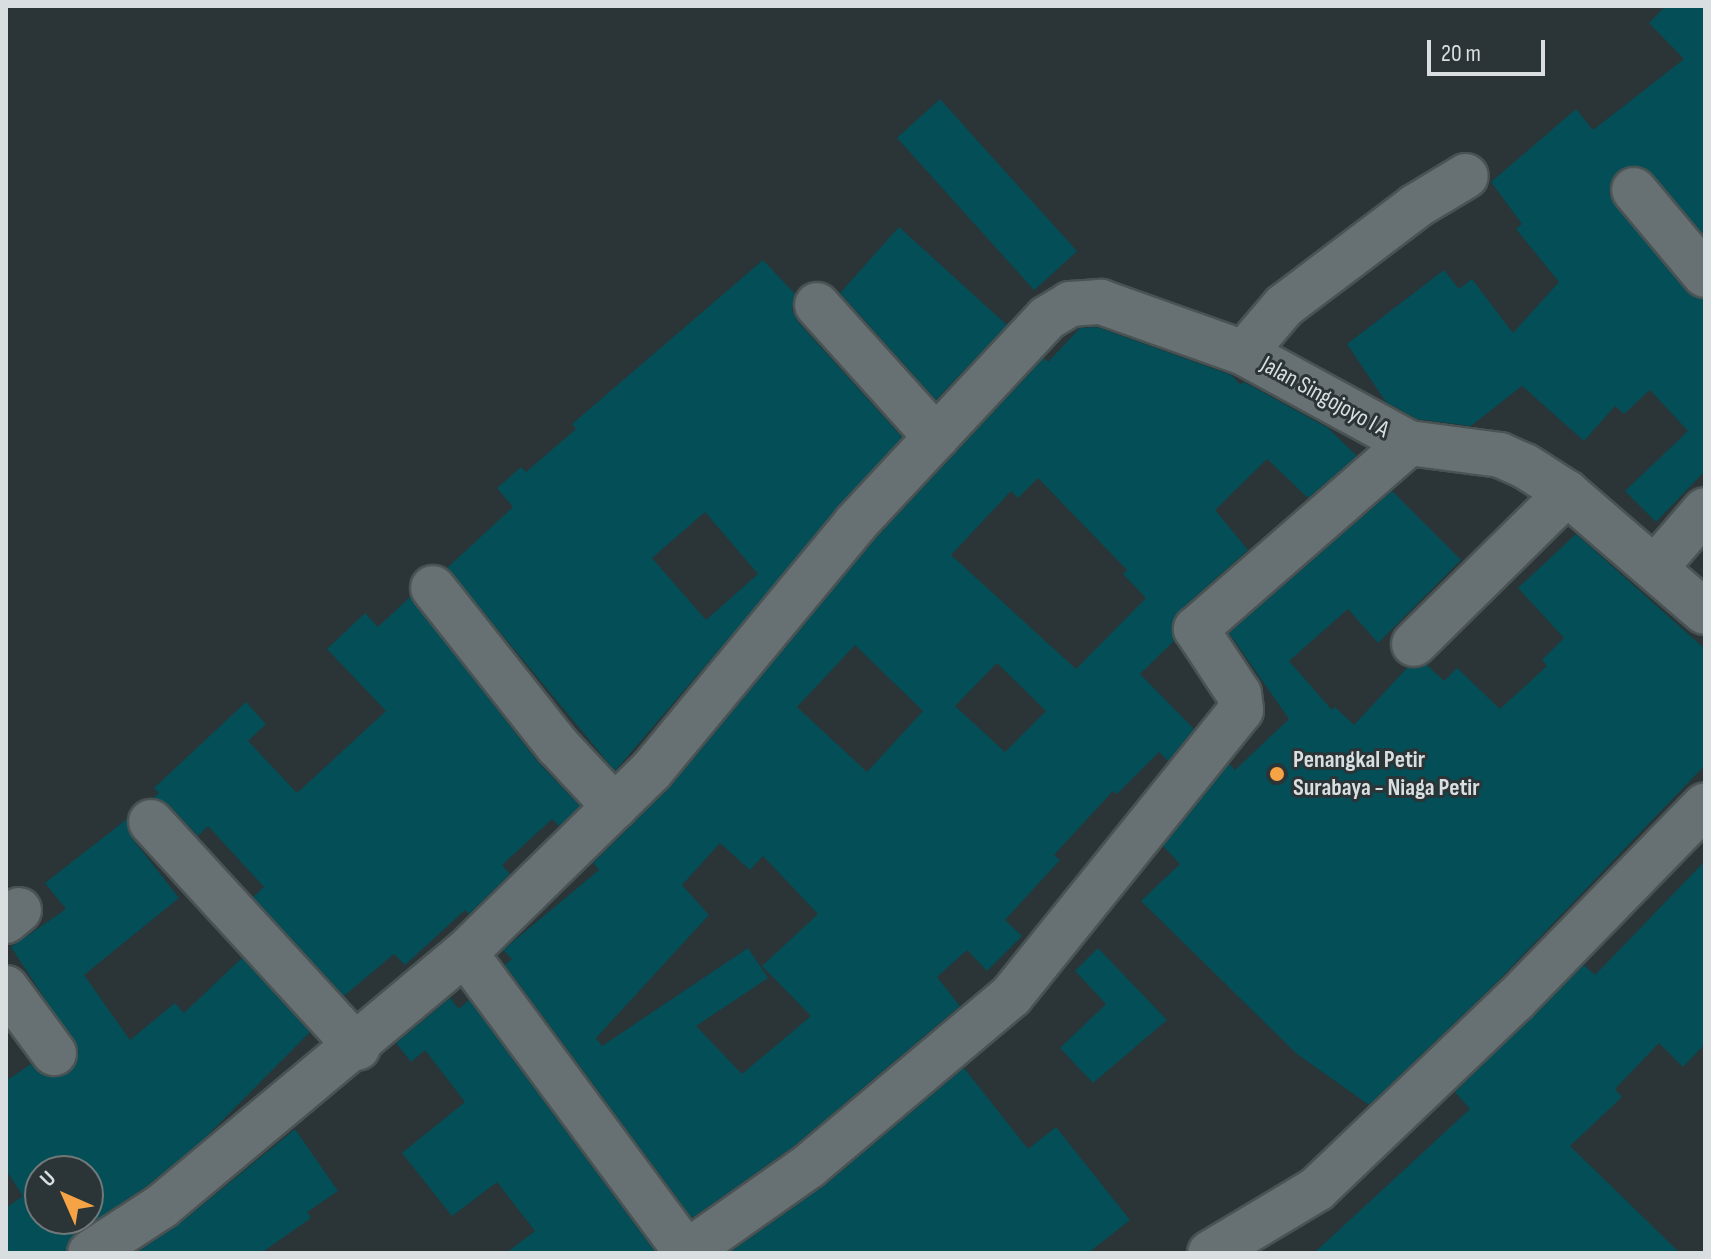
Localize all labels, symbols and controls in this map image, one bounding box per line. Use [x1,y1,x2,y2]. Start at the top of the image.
scale bar [1431,24,1549,74]
text: 20 m [1441,39,1481,68]
street label: Jalan Singojoyo I A [1256,350,1394,444]
place label: Penangkal Petir Surabaya - Niaga Petir [1293,746,1480,802]
marker: Penangkal Petir Surabaya - Niaga Petir [1268,765,1286,783]
north arrow [24,1155,104,1235]
text: U [34,1165,62,1193]

